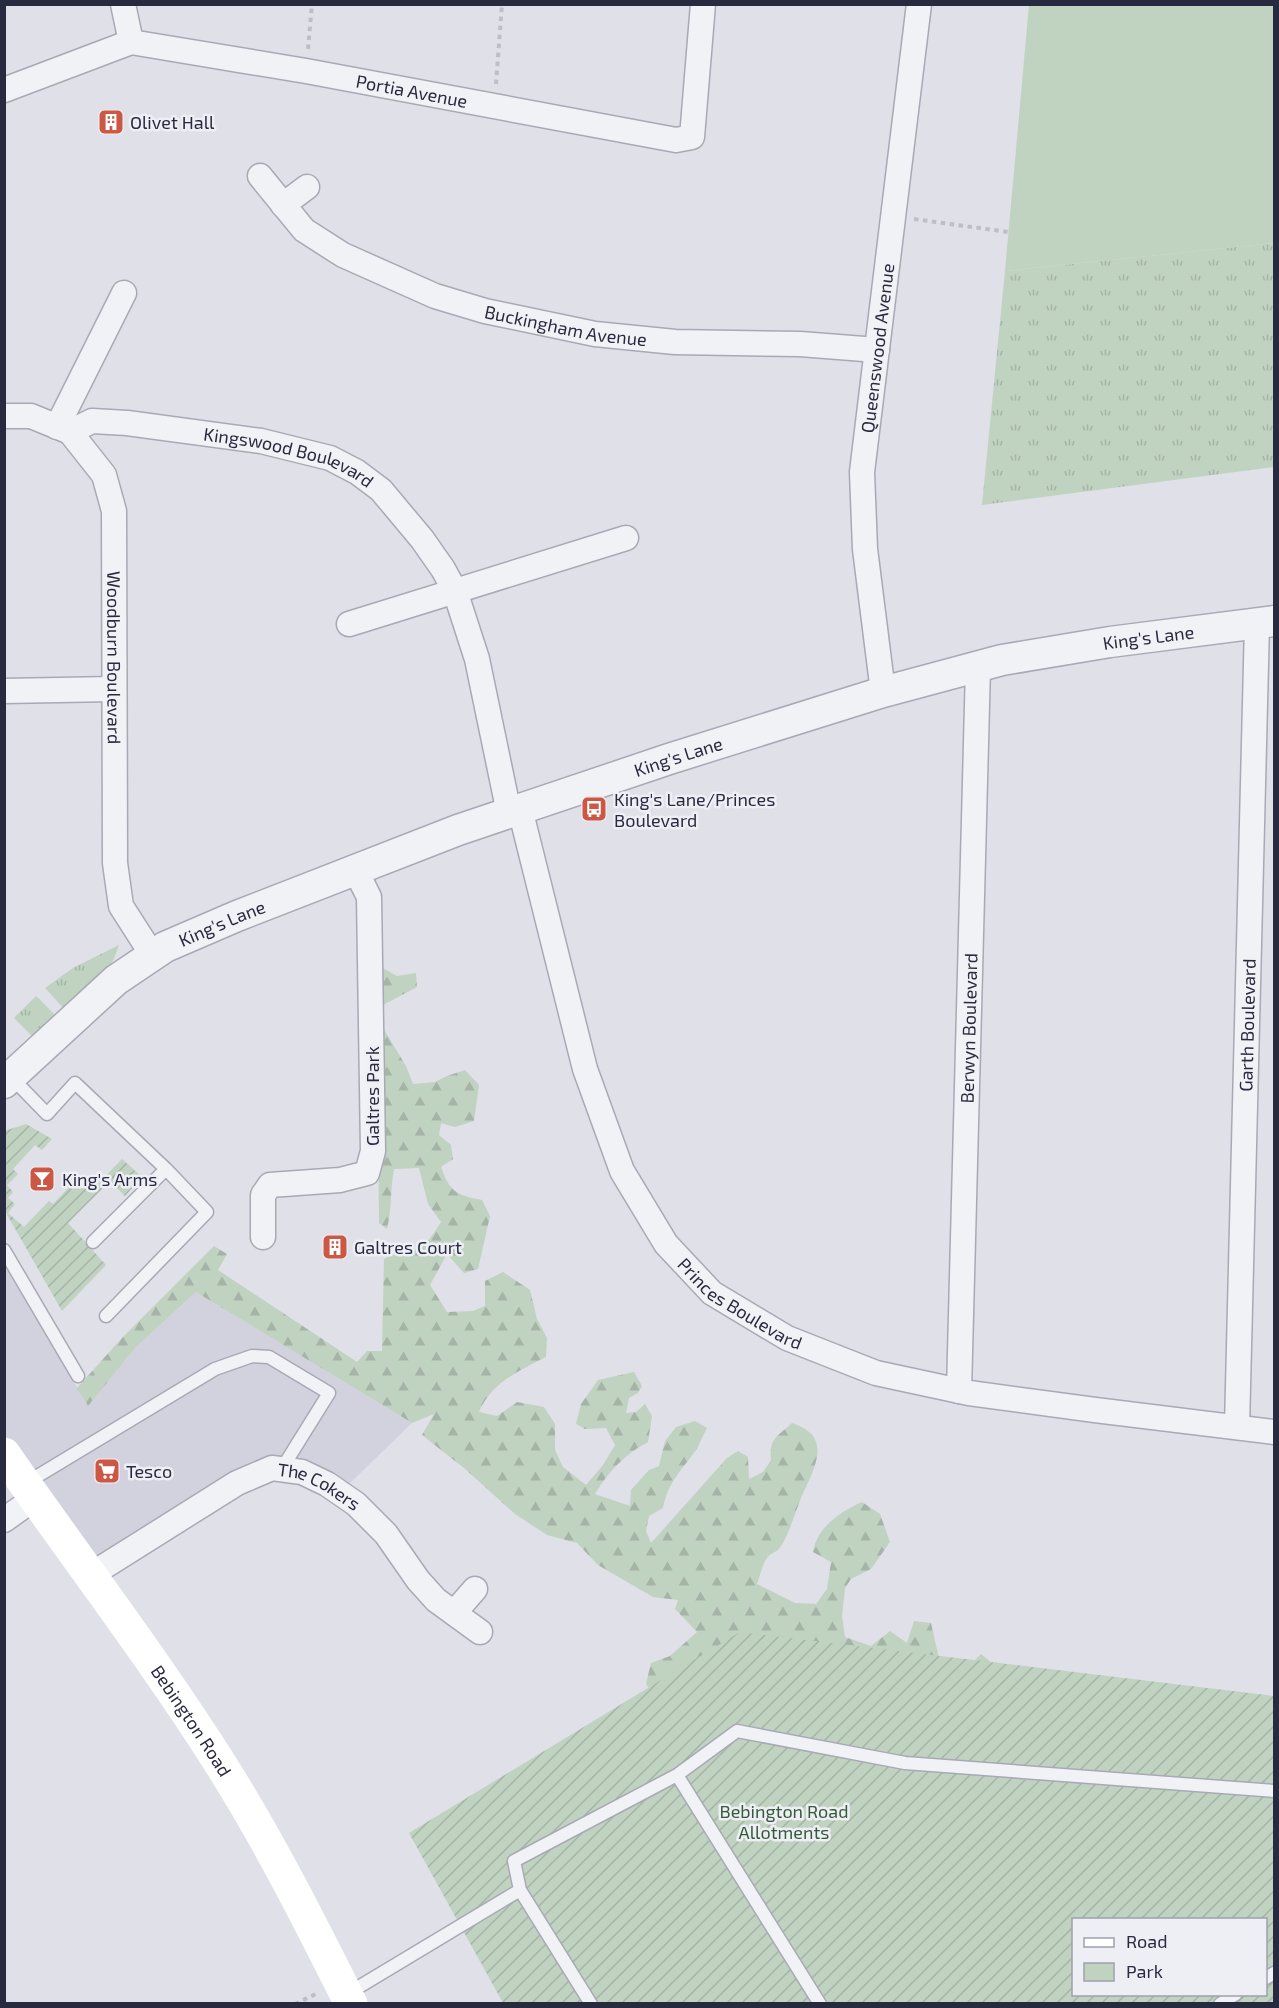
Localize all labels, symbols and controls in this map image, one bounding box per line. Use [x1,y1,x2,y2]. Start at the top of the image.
street label: Portia Avenue [354,70,469,112]
building icon: Olivet Hall [96,107,126,137]
place label: Olivet Hall [130,111,215,133]
street label: Queenswood Avenue [856,262,898,434]
street label: Buckingham Avenue [483,300,648,350]
street label: Kingswood Boulevard [202,422,378,492]
street label: Woodburn Boulevard [103,571,126,744]
street label: King's Lane [1101,620,1195,654]
street label: King's Lane [631,732,725,781]
place label: King's Lane/Princes Boulevard [614,788,775,831]
bus stop icon: King's Lane/Princes Boulevard [579,794,609,824]
street label: King's Lane [175,895,268,951]
street label: Berwyn Boulevard [956,953,981,1104]
street label: Garth Boulevard [1234,958,1260,1092]
street label: Galtres Park [361,1046,383,1146]
bar icon: King's Arms [27,1164,57,1194]
place label: King's Arms [62,1168,157,1190]
building icon: Galtres Court [320,1232,350,1262]
place label: Galtres Court [354,1236,462,1258]
street label: Princes Boulevard [673,1253,805,1354]
supermarket icon: Tesco [92,1456,122,1486]
street label: The Cokers [277,1458,365,1515]
place label: Tesco [126,1460,172,1482]
street label: Bebington Road [147,1661,236,1780]
park label: Bebington Road Allotments [719,1800,849,1843]
legend [1072,1918,1267,1996]
text: Road [1126,1930,1167,1952]
text: Park [1126,1960,1163,1982]

